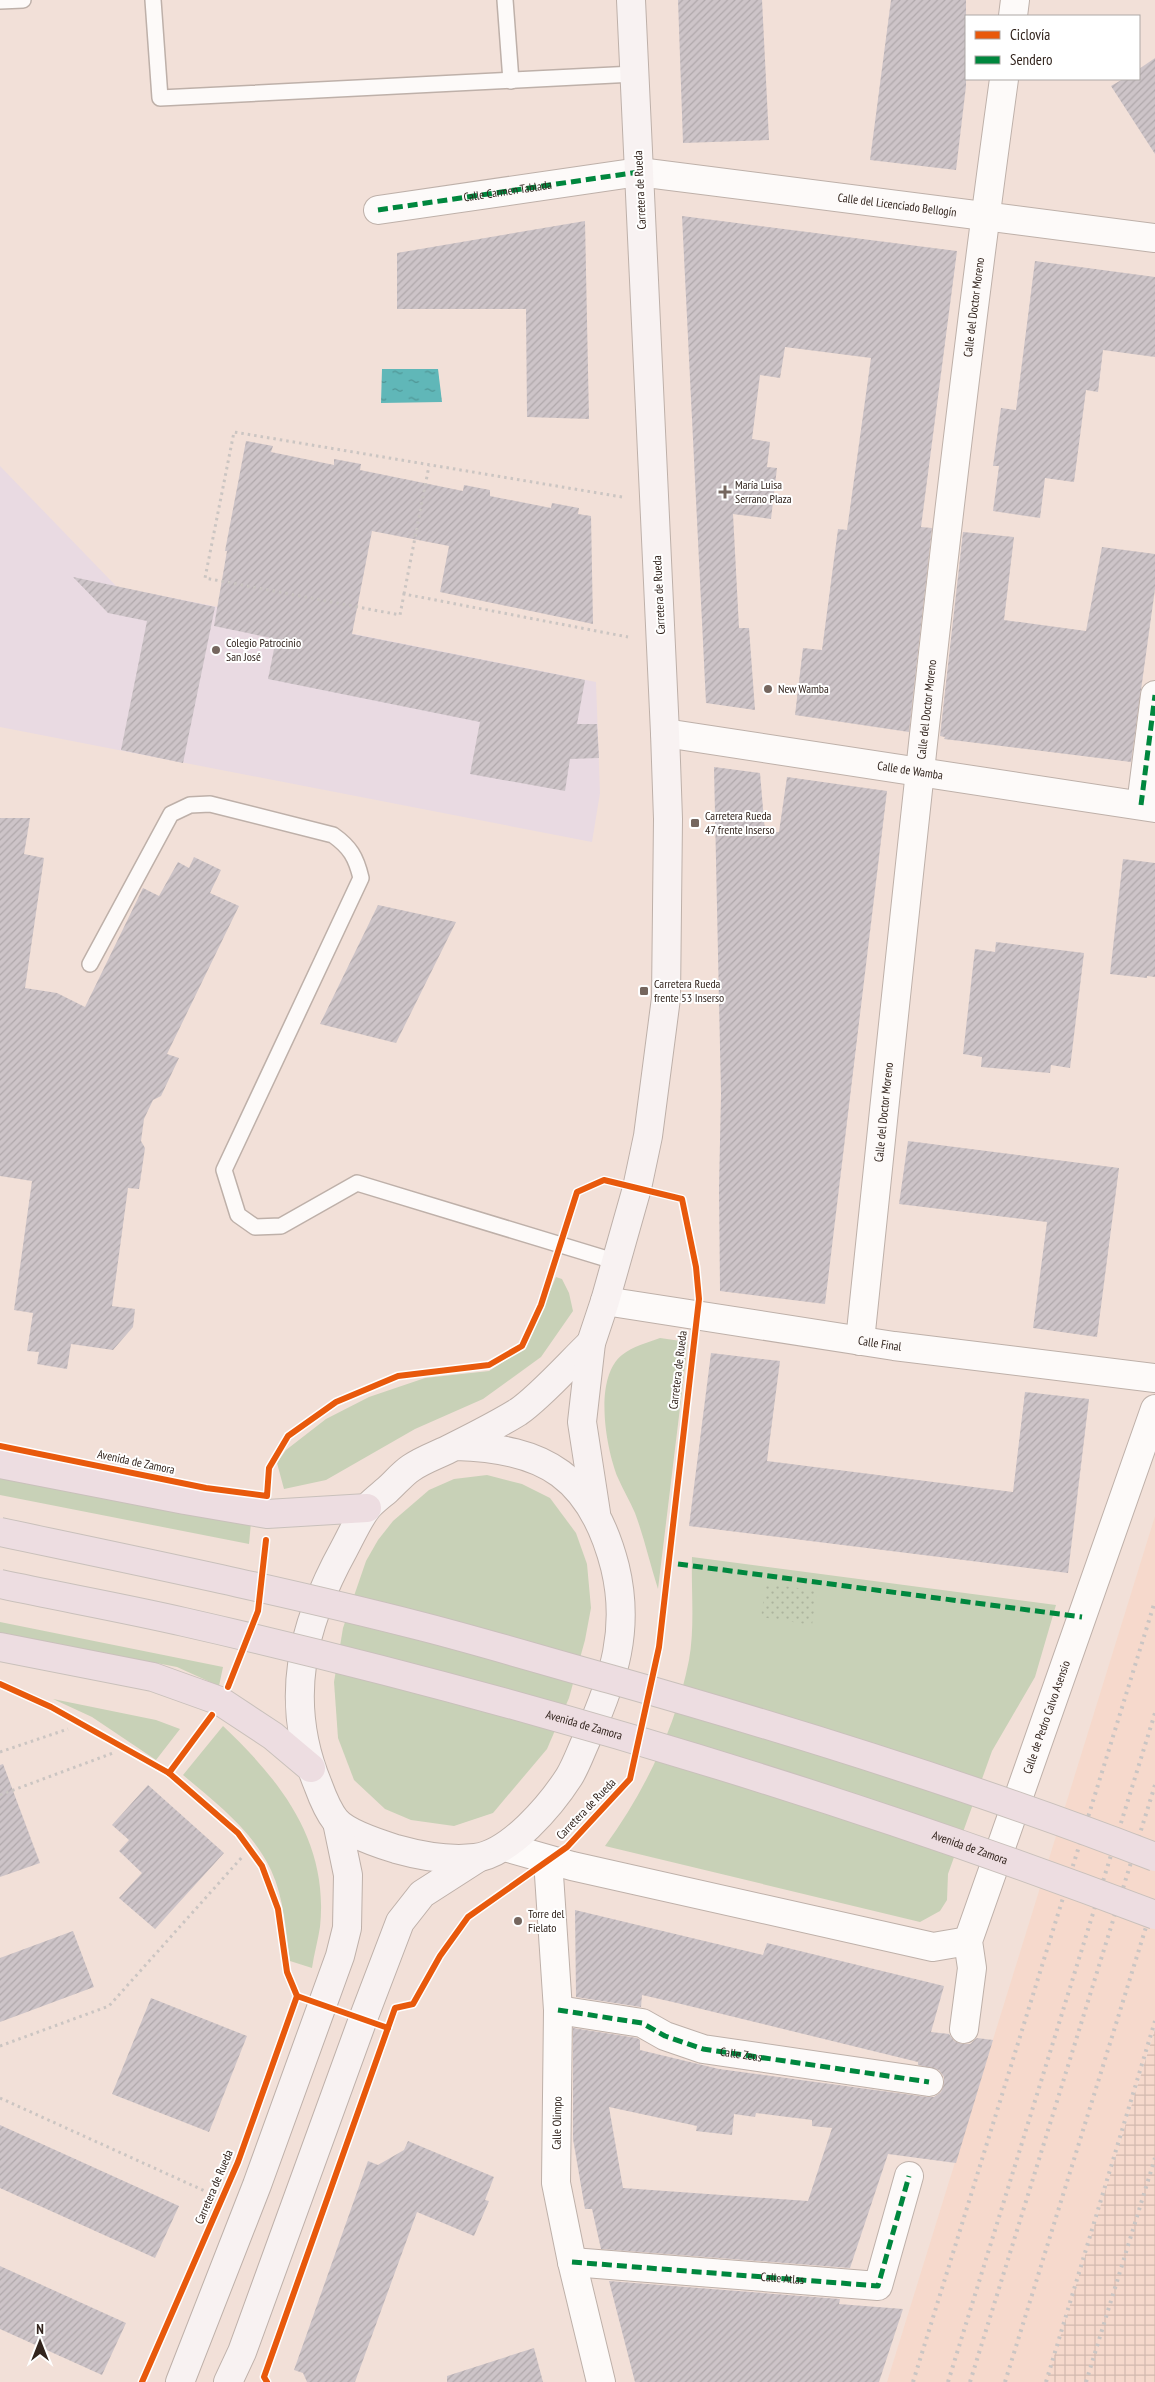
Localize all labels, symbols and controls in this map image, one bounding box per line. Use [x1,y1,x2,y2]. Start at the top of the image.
legend [965,15,1140,80]
text: Ciclovía [1010,25,1050,44]
text: Sendero [1010,50,1052,69]
street label: Carretera de Rueda [630,150,649,230]
street label: Calle Carmen Tablada [462,177,553,204]
street label: Calle del Licenciado Bellogín [837,189,958,220]
street label: Calle del Doctor Moreno [960,256,987,358]
place label: María Luisa Serrano Plaza [735,477,792,506]
marker: María Luisa Serrano Plaza [719,486,731,498]
street label: Carretera de Rueda [649,555,668,635]
place label: Colegio Patrocinio San José [226,635,301,664]
marker: Colegio Patrocinio San José [210,644,222,656]
street label: Calle del Doctor Moreno [913,659,939,760]
place label: New Wamba [778,681,829,696]
marker: New Wamba [762,683,774,695]
street label: Calle de Wamba [876,758,944,782]
place label: Carretera Rueda 47 frente Inserso [705,808,775,837]
marker: Carretera Rueda 47 frente Inserso [689,817,701,829]
place label: Carretera Rueda frente 53 Inserso [654,976,724,1005]
marker: Carretera Rueda frente 53 Inserso [638,985,650,997]
street label: Calle del Doctor Moreno [871,1061,896,1163]
street label: Carretera de Rueda [665,1330,690,1410]
street label: Calle Final [857,1333,903,1354]
street label: Avenida de Zamora [96,1446,176,1477]
street label: Calle de Pedro Calvo Asensio [1019,1658,1073,1776]
street label: Avenida de Zamora [544,1707,624,1743]
street label: Carretera de Rueda [553,1775,619,1842]
street label: Avenida de Zamora [930,1827,1010,1867]
place label: Torre del Fielato [528,1906,565,1935]
marker: Torre del Fielato [512,1915,524,1927]
street label: Calle Zeus [719,2044,763,2065]
street label: Calle Olimpo [549,2096,564,2150]
street label: Carretera de Rueda [191,2147,236,2226]
street label: Calle Atlas [760,2269,805,2287]
north arrow [15,2317,65,2367]
text: N [36,2320,44,2338]

